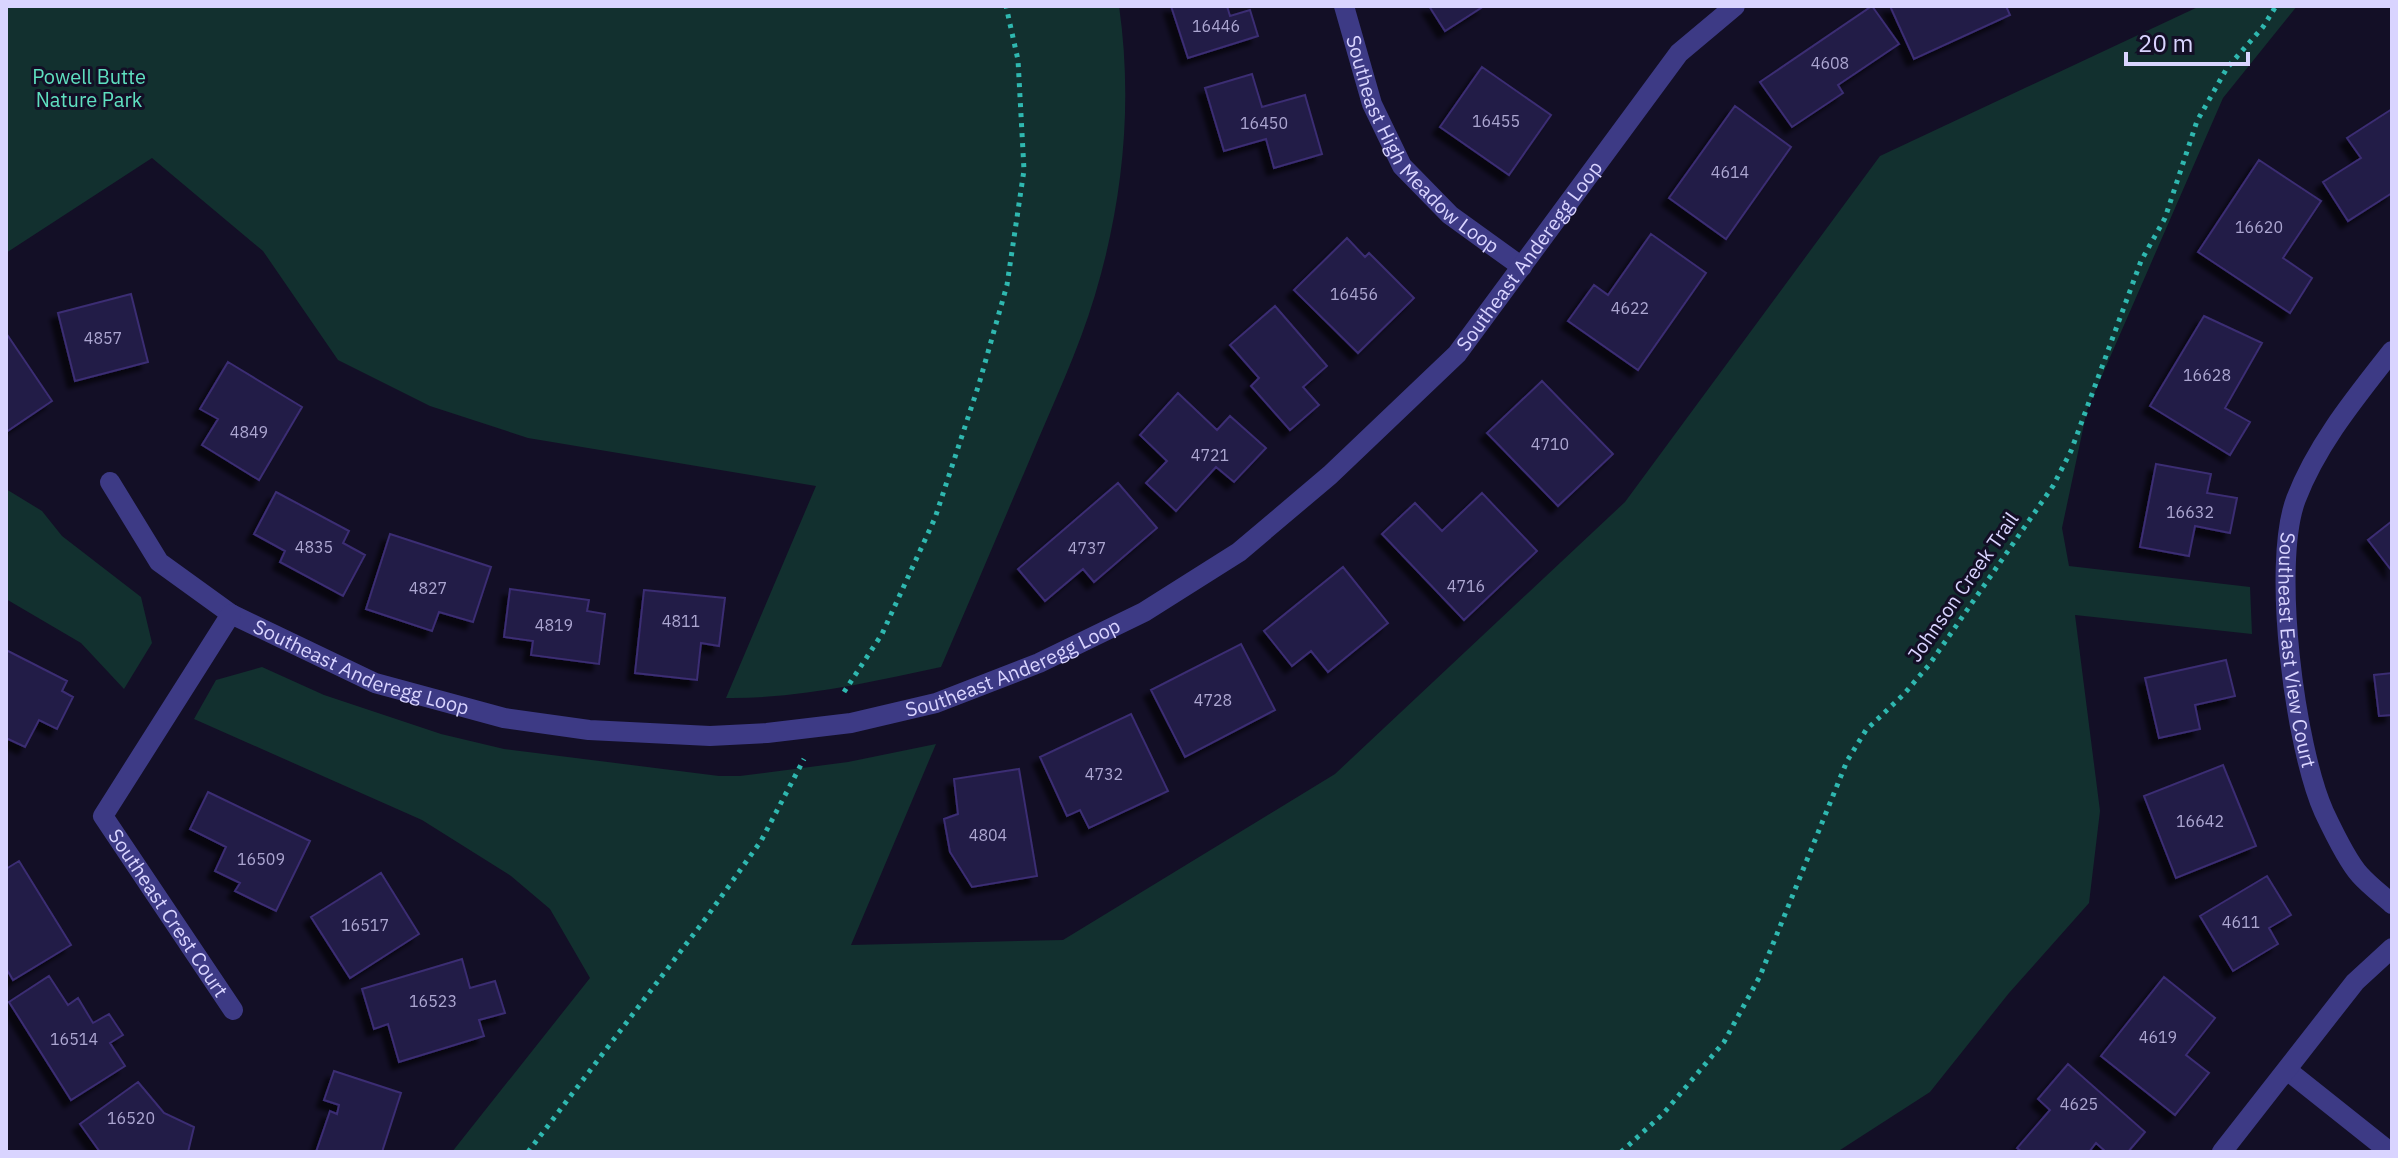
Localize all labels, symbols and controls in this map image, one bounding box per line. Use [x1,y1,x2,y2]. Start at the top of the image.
house number: 16446 [1192,16,1240,36]
scale bar [2126,16,2248,66]
text: 20 m [2138,27,2193,59]
street label: Southeast High Meadow Loop [1340,32,1505,259]
house number: 4608 [1811,53,1849,73]
park label: Powell Butte Nature Park [32,63,146,113]
house number: 16455 [1472,111,1520,131]
house number: 16450 [1240,113,1288,133]
street label: Southeast Anderegg Loop [1450,155,1608,356]
house number: 4614 [1711,162,1749,182]
house number: 16620 [2235,217,2283,237]
house number: 16456 [1330,284,1378,304]
house number: 4622 [1611,298,1649,318]
house number: 4857 [84,328,122,348]
house number: 16628 [2183,365,2231,385]
house number: 4849 [230,422,268,442]
house number: 4710 [1531,434,1569,454]
house number: 4721 [1191,445,1229,465]
house number: 16632 [2166,502,2214,522]
street label: Johnson Creek Trail [1901,506,2024,667]
street label: Southeast East View Court [2273,531,2323,771]
house number: 4835 [295,537,333,557]
house number: 4737 [1068,538,1106,558]
house number: 4716 [1447,576,1485,596]
house number: 4827 [409,578,447,598]
house number: 4811 [662,611,700,631]
street label: Southeast Anderegg Loop [902,612,1125,723]
street label: Southeast Anderegg Loop [249,613,472,721]
house number: 4819 [535,615,573,635]
house number: 4728 [1194,690,1232,710]
house number: 4732 [1085,764,1123,784]
house number: 16642 [2176,811,2224,831]
street label: Southeast Crest Court [102,823,235,1002]
house number: 4804 [969,825,1007,845]
house number: 16509 [237,849,285,869]
house number: 4611 [2222,912,2260,932]
house number: 16517 [341,915,389,935]
house number: 16523 [409,991,457,1011]
house number: 4619 [2139,1027,2177,1047]
house number: 16514 [50,1029,98,1049]
house number: 4625 [2060,1094,2098,1114]
house number: 16520 [107,1108,155,1128]

